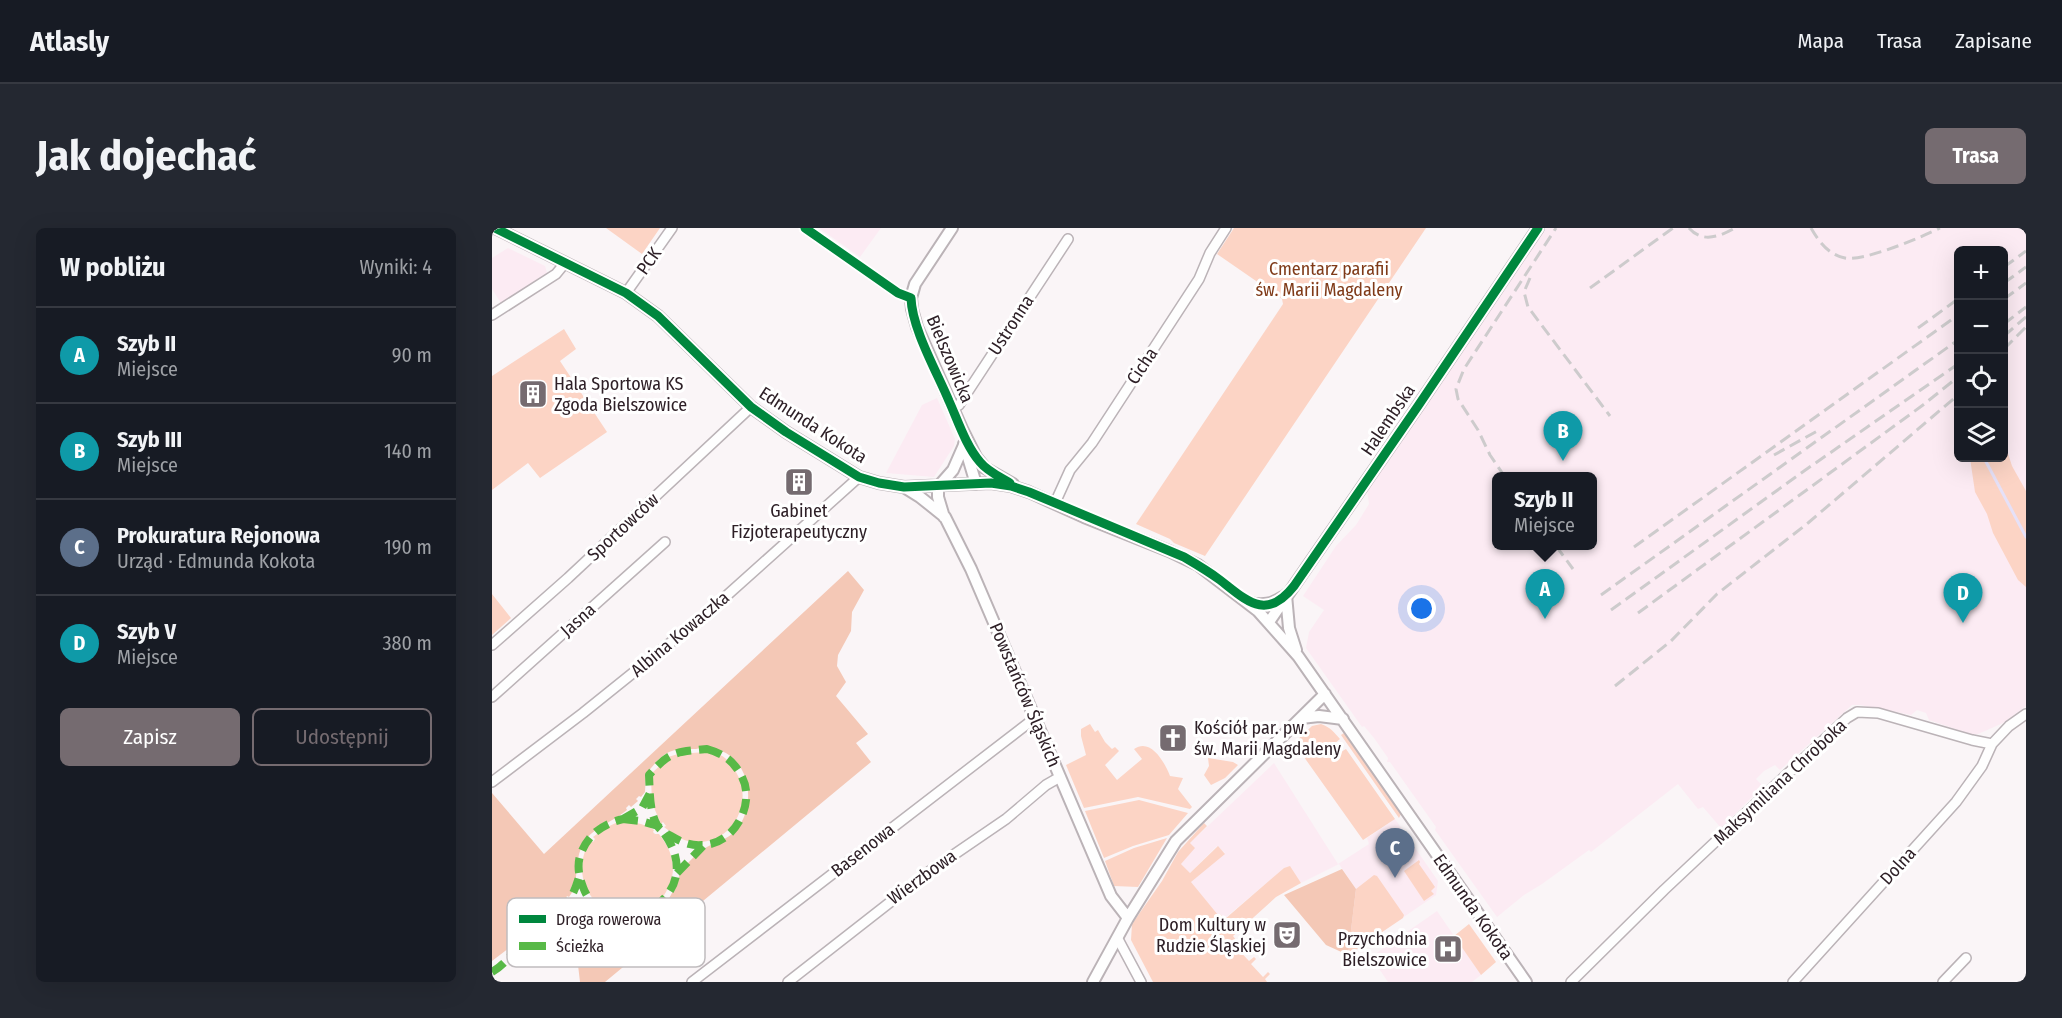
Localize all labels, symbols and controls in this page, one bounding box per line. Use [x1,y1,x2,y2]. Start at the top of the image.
text: Atlasly [30,25,109,58]
text: Mapa [1798,28,1844,54]
text: Trasa [1877,28,1922,54]
text: Zapisane [1955,28,2032,54]
button: Trasa [1925,128,2026,184]
text: Jak dojechać [36,131,256,181]
street label: PCK [632,243,666,279]
map controls [1954,246,2008,462]
button: + [1954,246,2008,300]
text: W pobliżu [60,252,166,283]
text: Wyniki: 4 [360,255,432,279]
park label: Cmentarz parafii św. Marii Magdaleny [1255,258,1403,301]
street label: Ustronna [983,291,1039,359]
button: − [1954,300,2008,354]
street label: Bielszowicka [922,312,978,406]
text: Szyb II [117,330,176,357]
text: A [74,343,85,367]
text: 90 m [392,343,432,367]
street label: Cicha [1122,343,1162,389]
button: locate [1954,354,2008,408]
text: Miejsce [117,357,178,381]
place label: Hala Sportowa KS Zgoda Bielszowice [554,373,687,416]
building icon: Hala Sportowa KS Zgoda Bielszowice [517,378,549,410]
street label: Halembska [1356,380,1420,460]
street label: Edmunda Kokota [755,382,871,468]
button: layers [1954,408,2008,462]
pin: B [1544,412,1582,461]
text: Szyb III [117,426,182,453]
text: B [74,439,85,463]
text: 140 m [384,439,432,463]
text: Miejsce [117,453,178,477]
building icon: Gabinet Fizjoterapeutyczny [783,466,815,498]
popup [1492,472,1597,550]
text: Szyb II [1514,486,1573,513]
street label: Sportowców [583,488,663,566]
place label: Gabinet Fizjoterapeutyczny [731,500,867,543]
text: Miejsce [1514,513,1575,537]
text: Prokuratura Rejonowa [117,522,320,549]
text: C [74,535,85,559]
text: 190 m [384,535,432,559]
text: Urząd · Edmunda Kokota [117,549,315,573]
pin: A [1526,570,1564,619]
pin: D [1944,574,1982,623]
street label: Albina Kowaczka [626,586,734,682]
your location [1407,594,1436,623]
street label: Jasna [556,598,600,641]
text: Szyb V [117,618,176,645]
street label: Powstańców Śląskich [985,619,1066,771]
text: D [74,631,85,655]
text: 380 m [382,631,432,655]
text: Miejsce [117,645,178,669]
button: Zapisz [60,708,240,766]
button: Udostępnij [252,708,432,766]
street label: Maksymiliana Chroboka [1709,714,1851,849]
place label: Kościół par. pw. św. Marii Magdaleny [1194,717,1341,760]
church icon: Kościół par. pw. św. Marii Magdaleny [1157,722,1189,754]
street label: Basenowa [827,818,899,882]
pin: C [1376,828,1414,878]
street label: Dolna [1875,843,1921,889]
street label: Wierzbowa [883,845,961,909]
street label: Edmunda Kokota [1428,850,1518,964]
legend [507,898,705,967]
text: Droga rowerowa [556,910,661,929]
place label: Dom Kultury w Rudzie Śląskiej [1156,914,1266,957]
theatre icon: Dom Kultury w Rudzie Śląskiej [1271,919,1303,951]
place label: Przychodnia Bielszowice [1338,928,1427,971]
hospital icon: Przychodnia Bielszowice [1432,933,1464,965]
text: Ścieżka [556,937,604,956]

